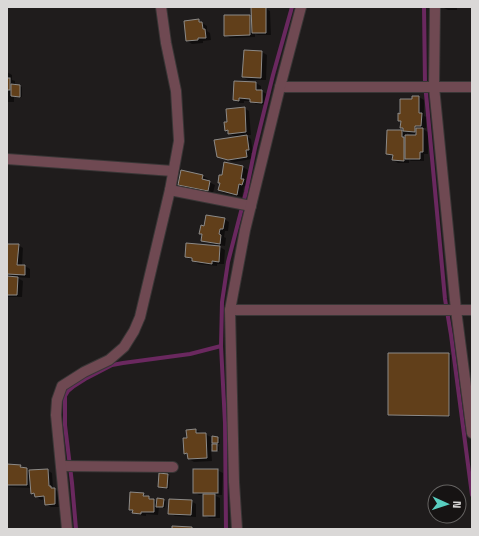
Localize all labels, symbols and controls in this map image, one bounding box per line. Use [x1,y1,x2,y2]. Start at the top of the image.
north arrow [427,484,467,524]
text: N [450,500,464,509]

